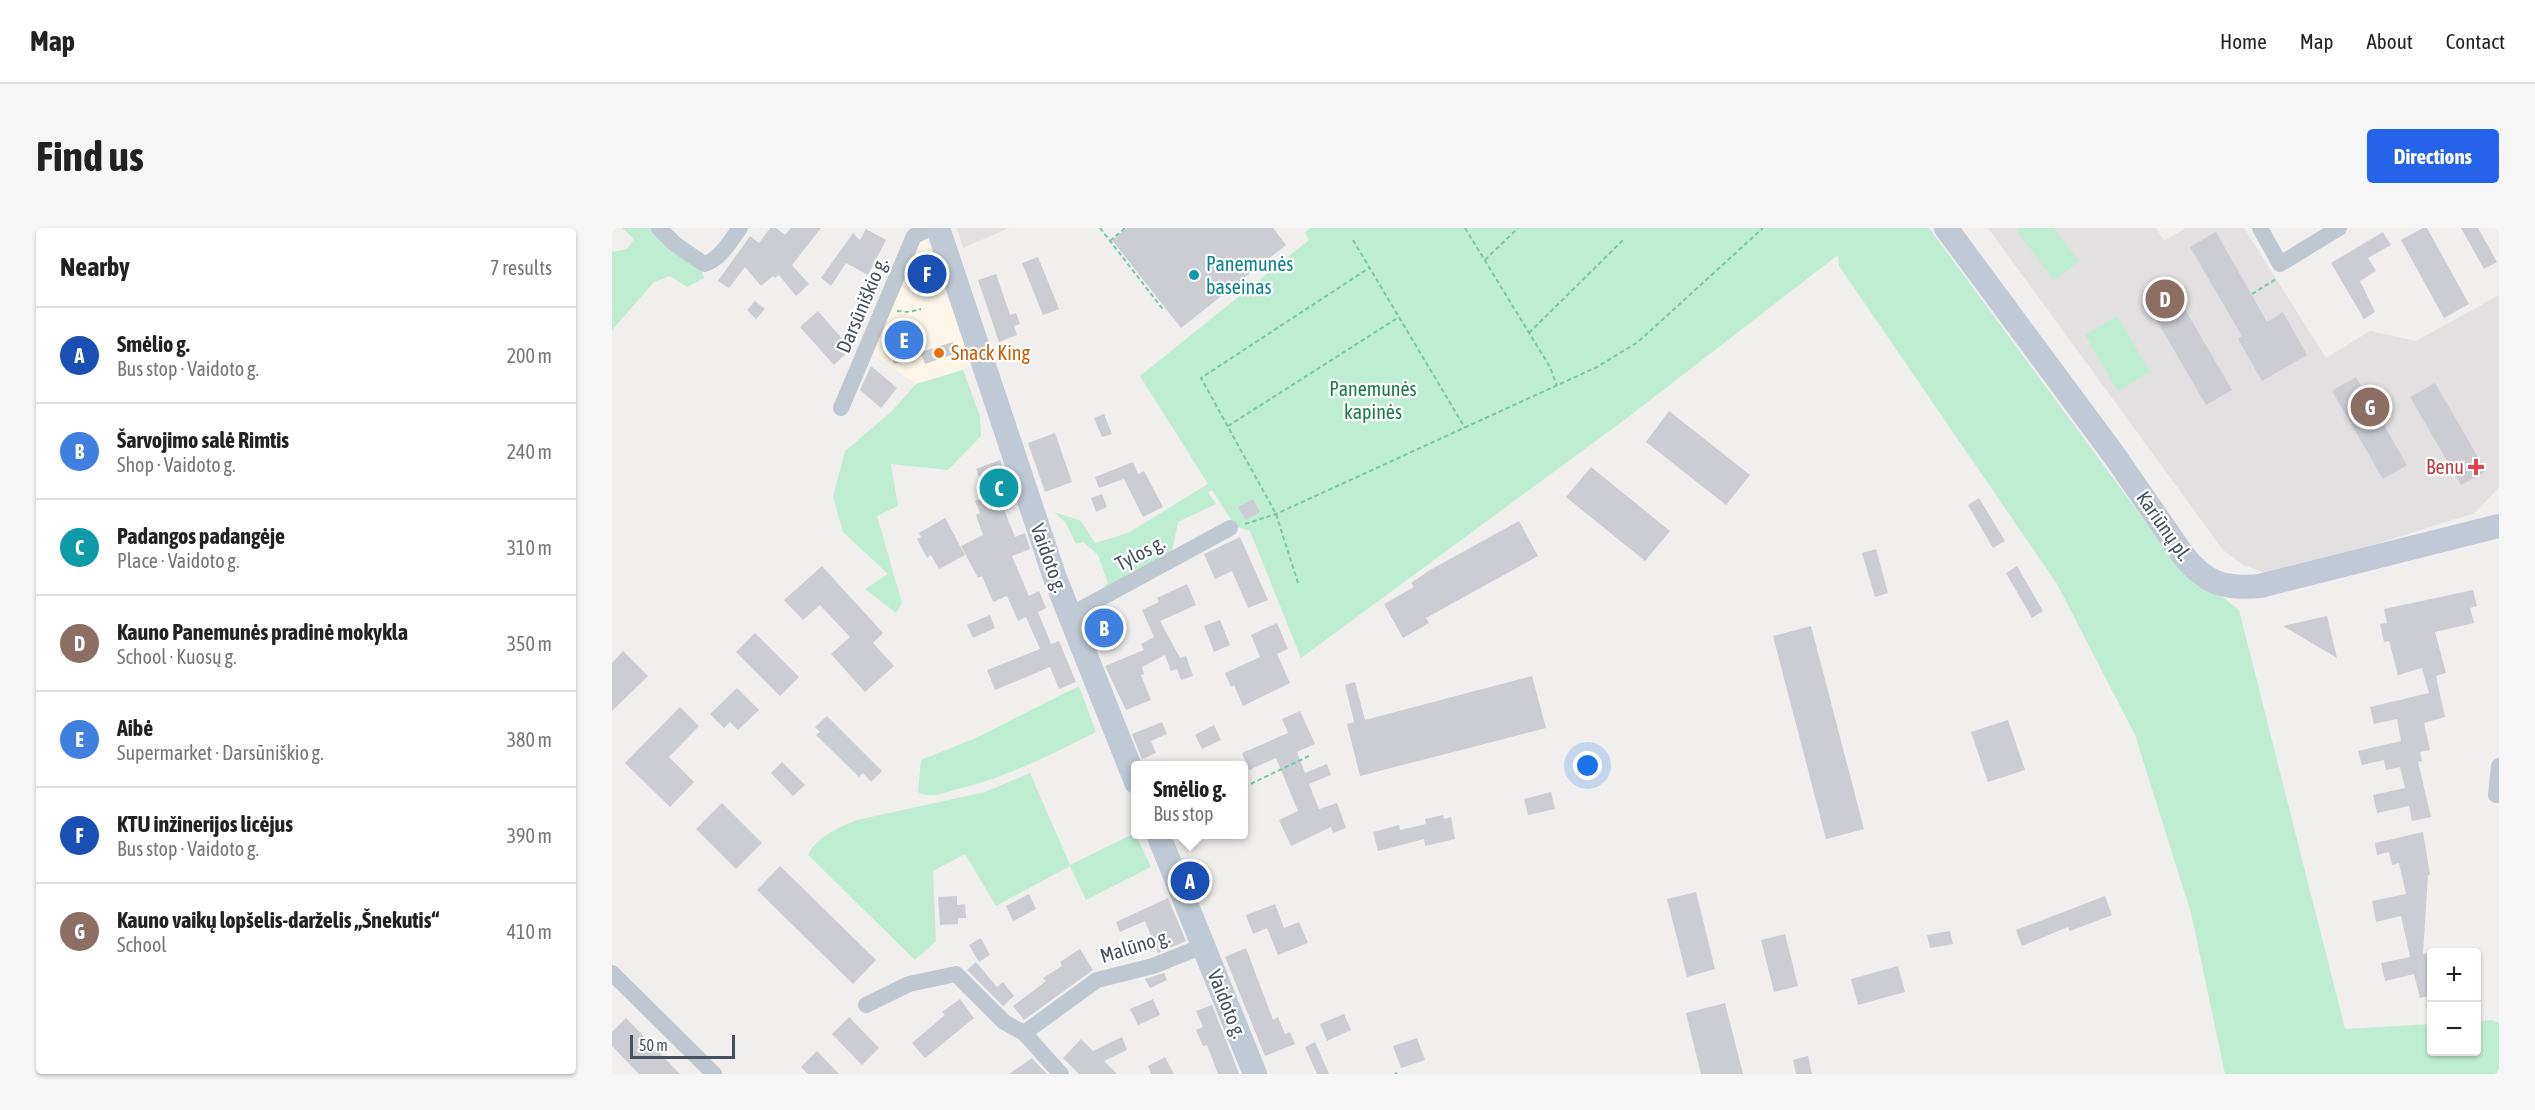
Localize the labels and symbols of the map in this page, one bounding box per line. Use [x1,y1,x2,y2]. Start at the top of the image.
pin: F [908,252,946,296]
place label: Panemunės baseinas [1206,252,1293,298]
street label: Darsūniškio g. [831,254,892,356]
marker: Panemunės baseinas [1187,268,1201,282]
pin: D [2146,276,2184,322]
pin: E [884,318,924,362]
place label: Snack King [951,341,1030,364]
marker: Snack King [932,346,946,360]
park label: Panemunės kapinės [1329,377,1417,423]
pin: G [2350,384,2390,429]
place label: Benu [2426,455,2464,478]
marker: Benu [2469,460,2483,474]
pin: C [980,466,1018,510]
street label: Kariūnų pl. [2132,487,2197,565]
street label: Vaidoto g. [1026,520,1073,596]
street label: Tylos g. [1111,530,1168,575]
pin: B [1084,606,1124,650]
your location [1573,751,1602,780]
pin: A [1170,858,1210,904]
street label: Malūno g. [1097,924,1172,967]
street label: Vaidoto g. [1203,966,1252,1041]
scale bar [630,1032,735,1060]

